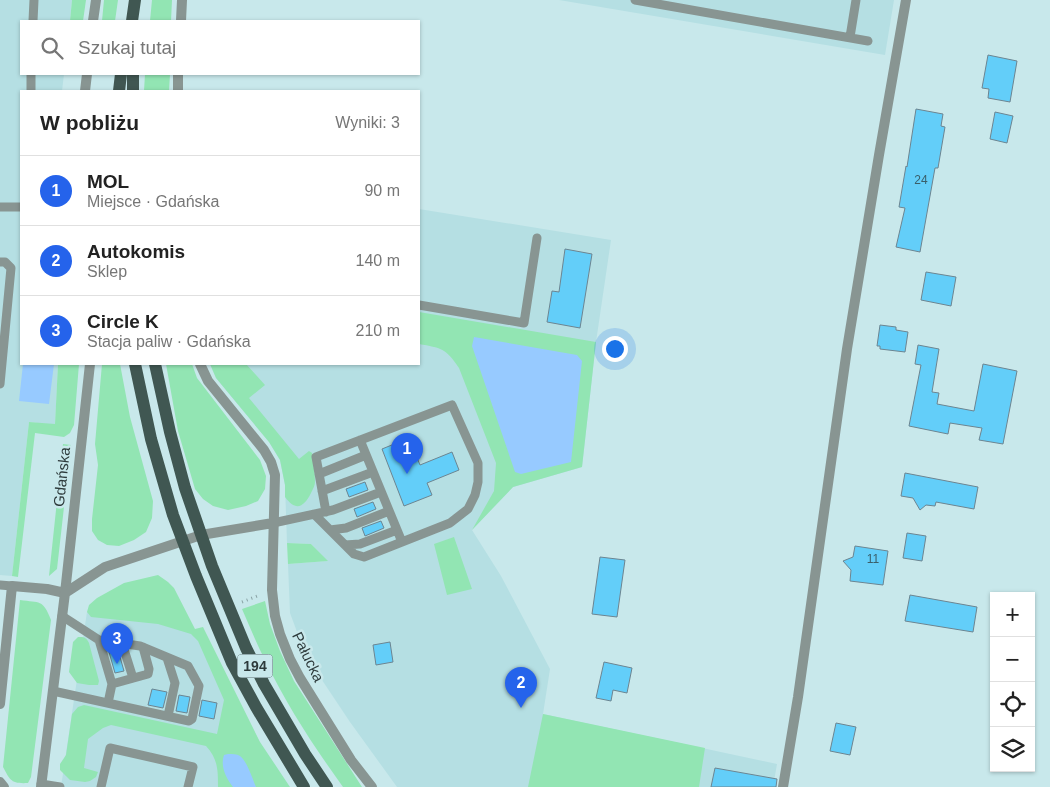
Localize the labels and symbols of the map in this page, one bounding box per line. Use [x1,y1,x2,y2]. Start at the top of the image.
house number: 24 [914,173,928,187]
your location [602,336,628,362]
pin: 1 [391,433,423,474]
street label: Gdańska [50,446,73,508]
house number: 11 [867,552,880,566]
pin: 3 [101,623,133,664]
street label: Pałucka [289,629,328,685]
road number: 194 [238,654,272,678]
pin: 2 [505,667,537,708]

